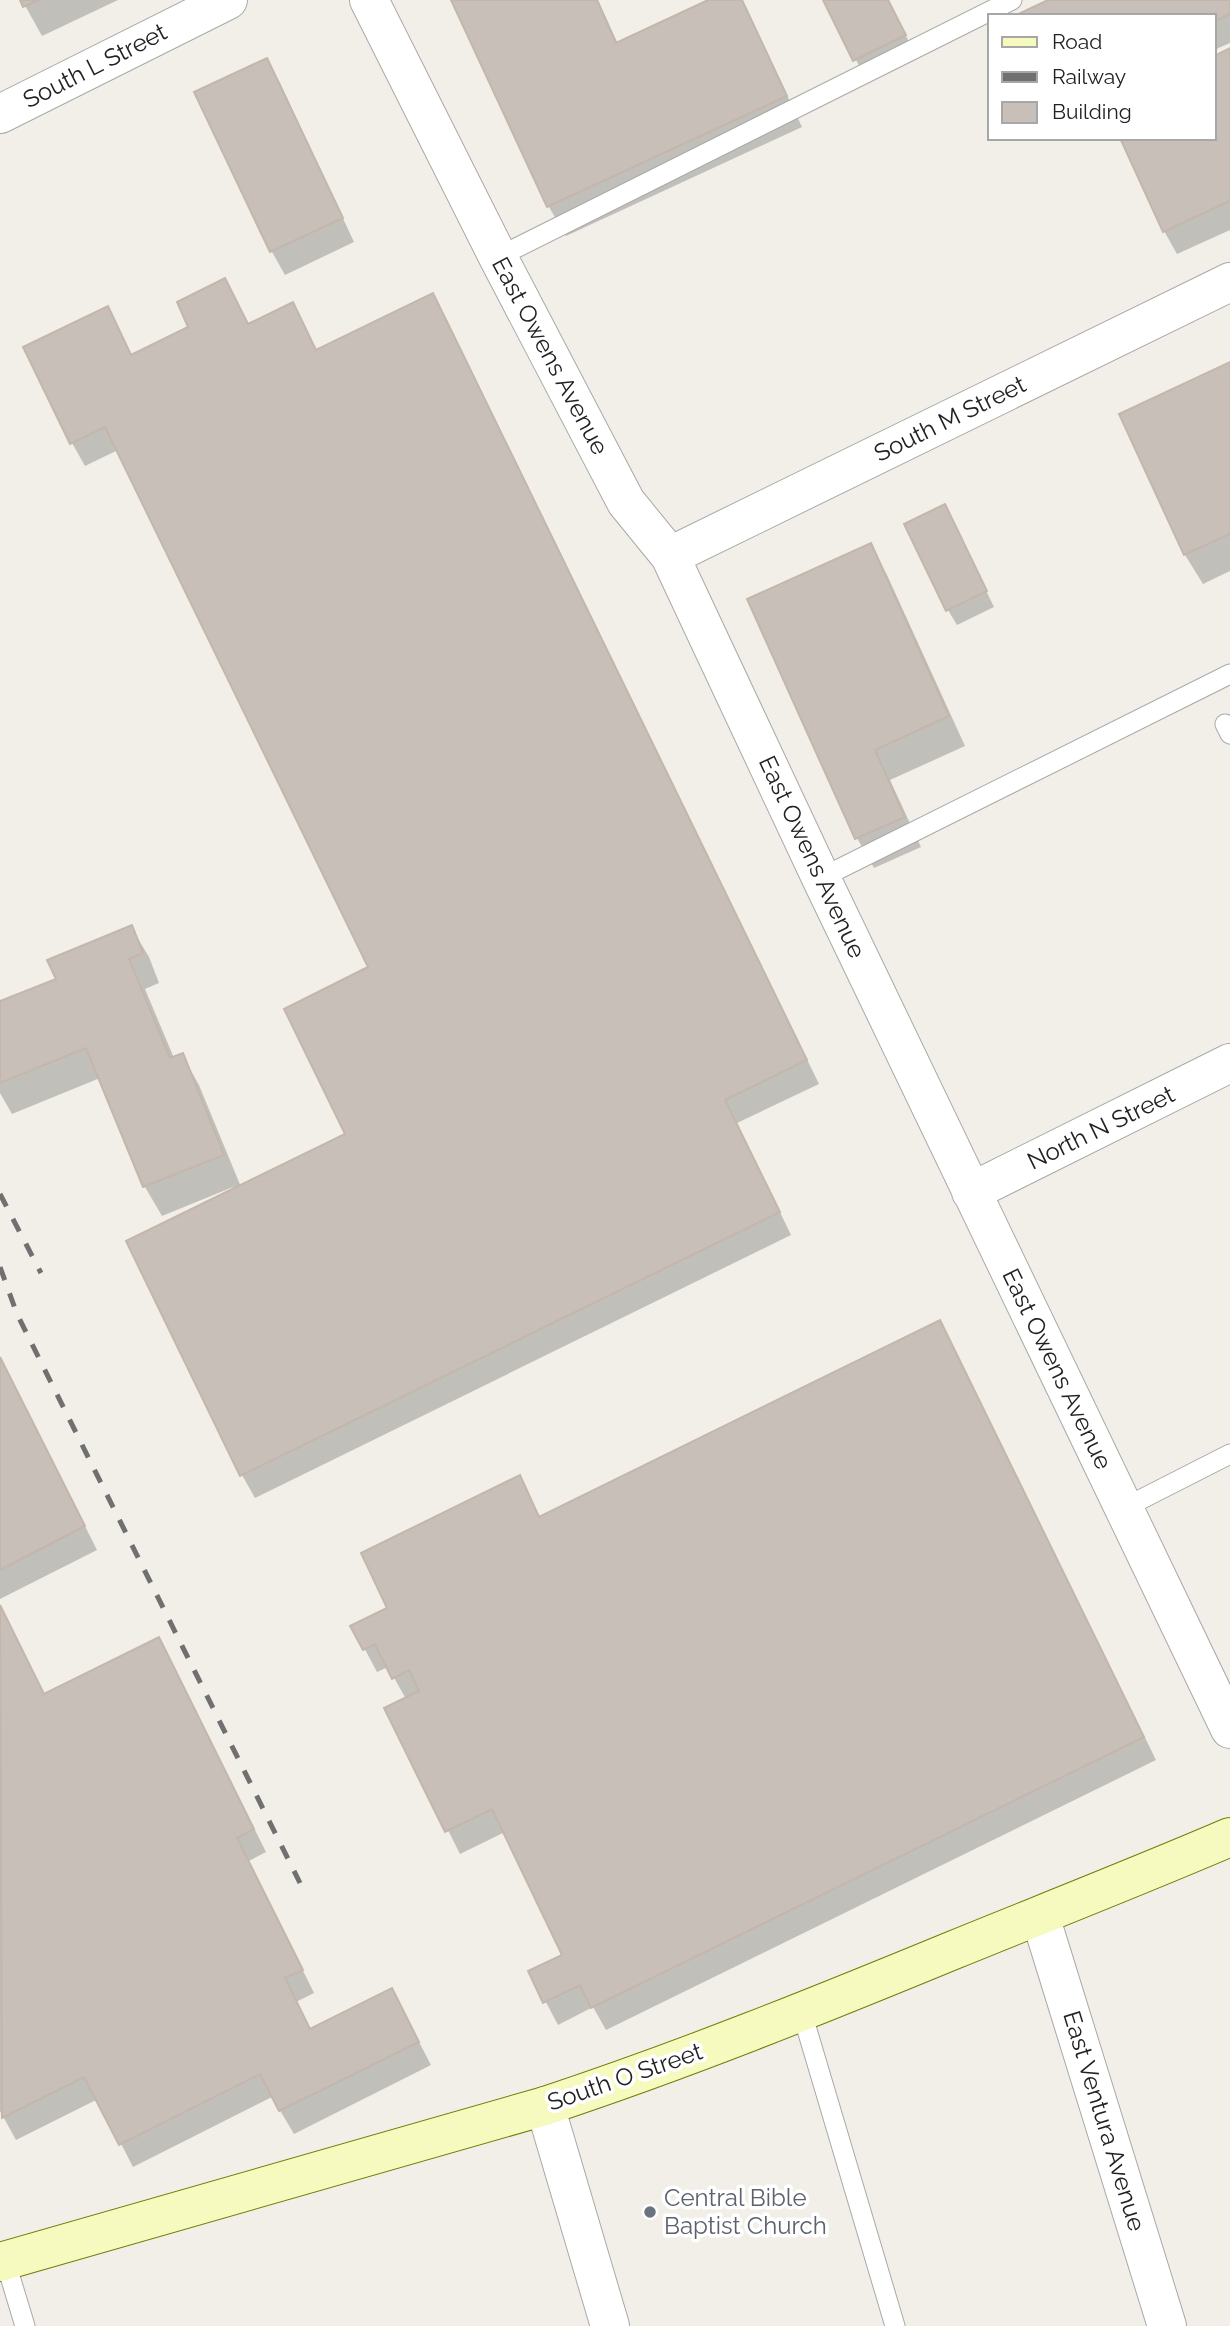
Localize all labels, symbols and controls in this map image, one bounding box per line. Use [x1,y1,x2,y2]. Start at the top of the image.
legend [988,14,1216,140]
street label: South L Street [18,17,171,114]
text: Road [1052,29,1102,54]
text: Railway [1052,64,1126,89]
text: Building [1052,99,1132,124]
street label: East Owens Avenue [486,252,615,460]
street label: South M Street [869,369,1030,468]
street label: East Owens Avenue [753,751,872,962]
street label: North N Street [1022,1079,1179,1176]
street label: East Owens Avenue [996,1264,1119,1474]
street label: East Ventura Avenue [1057,2007,1152,2234]
street label: South O Street [544,2036,706,2117]
place label: Central Bible Baptist Church [664,2183,827,2240]
marker: Central Bible Baptist Church [642,2204,658,2220]

